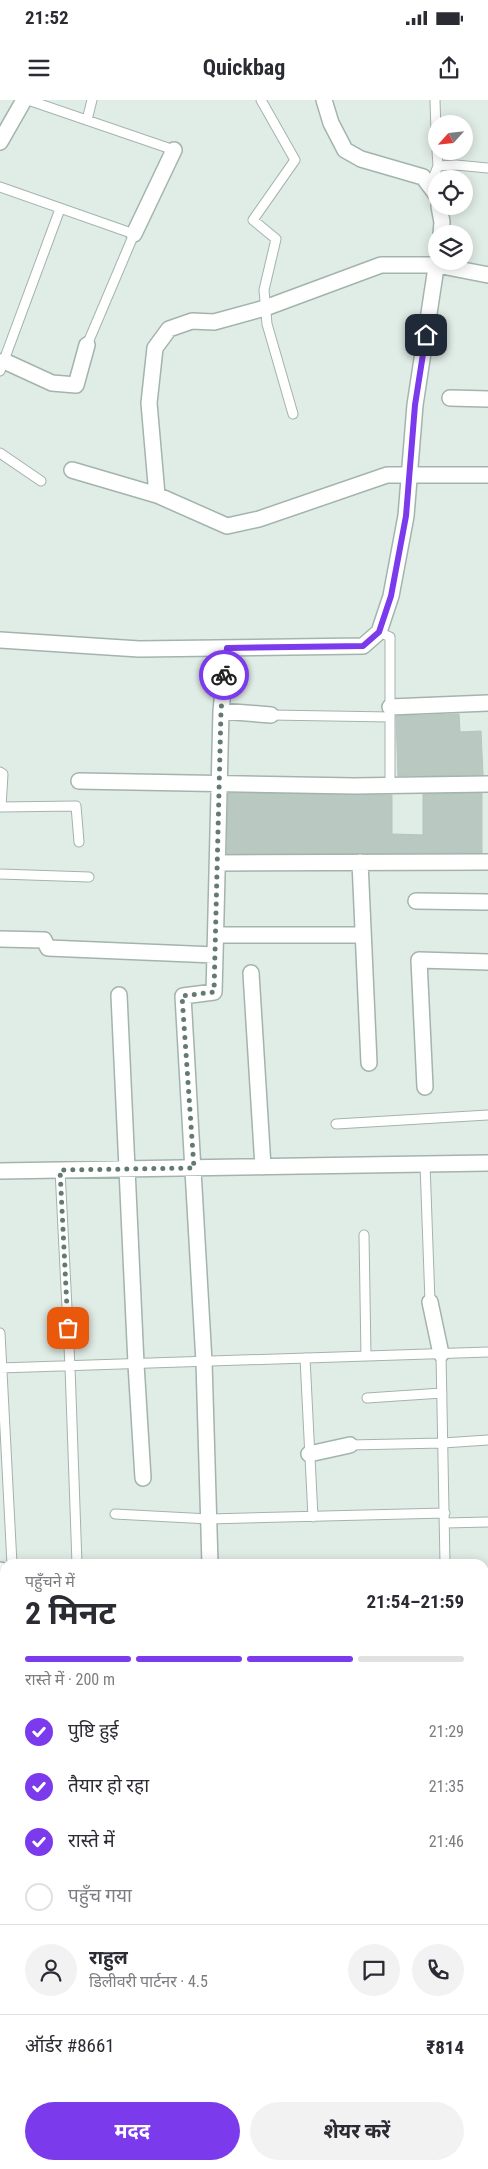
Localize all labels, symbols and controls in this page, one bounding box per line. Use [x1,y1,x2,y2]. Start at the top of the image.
text: 21:52 [25,6,69,29]
icon: menu [25,54,53,82]
icon: share [435,54,463,82]
text: Quickbag [203,55,285,80]
north arrow [428,115,472,160]
map controls [428,115,473,270]
button: locate [428,170,473,215]
button: layers [428,225,473,270]
pin [405,314,447,356]
icon: home [412,321,440,349]
courier [199,650,249,700]
icon: bike [210,661,238,689]
pin [47,1307,89,1349]
icon: bag [54,1314,82,1342]
text: पहुँचने में [25,1572,75,1591]
text: 21:54–21:59 [366,1590,464,1613]
text: 2 मिनट [25,1594,116,1632]
text: रास्ते में · 200 m [25,1670,115,1689]
icon: check [25,1718,53,1746]
text: पुष्टि हुई [68,1719,119,1742]
text: 21:29 [429,1722,464,1741]
icon: check [25,1773,53,1801]
text: तैयार हो रहा [68,1774,149,1797]
text: 21:35 [429,1777,464,1796]
icon: check [25,1828,53,1856]
text: रास्ते में [68,1829,115,1852]
text: 21:46 [429,1832,464,1851]
text: पहुँच गया [68,1884,132,1907]
button: person [25,1944,77,1996]
button: chat [348,1944,400,1996]
button: phone [412,1944,464,1996]
text: राहुल [89,1946,128,1969]
text: डिलीवरी पार्टनर · 4.5 [89,1972,208,1991]
text: ऑर्डर #8661 [25,2034,115,2057]
text: ₹814 [426,2036,464,2059]
button: मदद [25,2102,240,2160]
button: शेयर करें [250,2102,464,2160]

